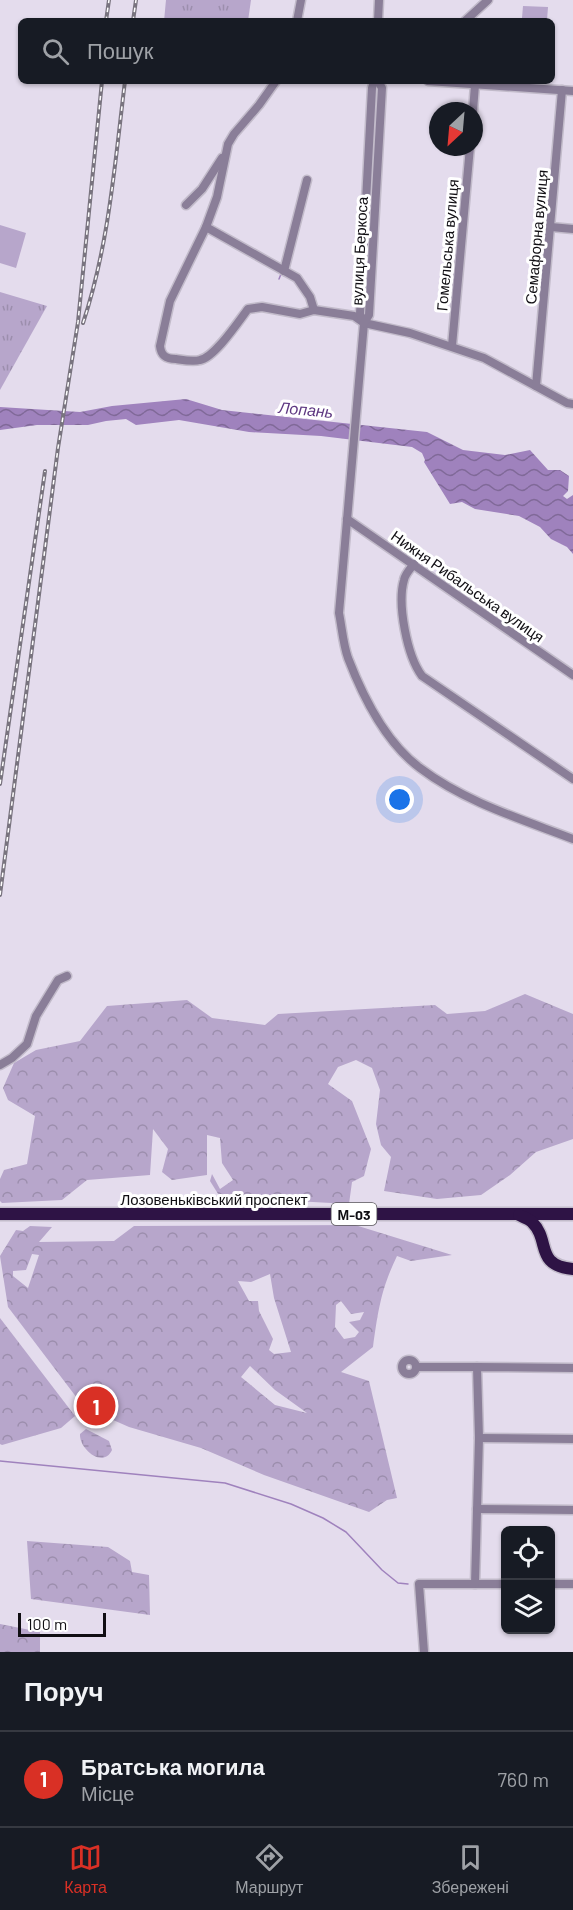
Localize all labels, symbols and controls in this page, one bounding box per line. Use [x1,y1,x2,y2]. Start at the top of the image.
search box [18,18,555,84]
icon: search [39,35,72,68]
text: Пошук [87,37,153,63]
north arrow [429,102,483,156]
street label: Семафорна вулиця [521,169,551,305]
street label: Гомельська вулиця [432,178,462,312]
street label: вулиця Беркоса [347,195,371,306]
water label: Лопань [277,397,334,421]
street label: Нижня Рибальська вулиця [388,526,548,646]
your location [385,785,414,814]
street label: Лозовеньківський проспект [120,1190,308,1208]
road number: М-03 [332,1203,376,1225]
pin: 1 [76,1384,116,1428]
map controls [501,1526,555,1634]
button: locate [501,1526,555,1580]
button: layers [501,1580,555,1634]
scale bar [18,1610,106,1638]
text: 100 m [27,1614,67,1633]
text: Поруч [24,1675,104,1706]
text: Братська могила [81,1753,265,1779]
text: 1 [40,1767,47,1791]
text: 760 m [497,1767,549,1791]
text: Місце [81,1781,134,1805]
tab: Карта [64,1841,107,1897]
tab: Маршрут [235,1841,303,1897]
tab: Збережені [432,1841,509,1897]

